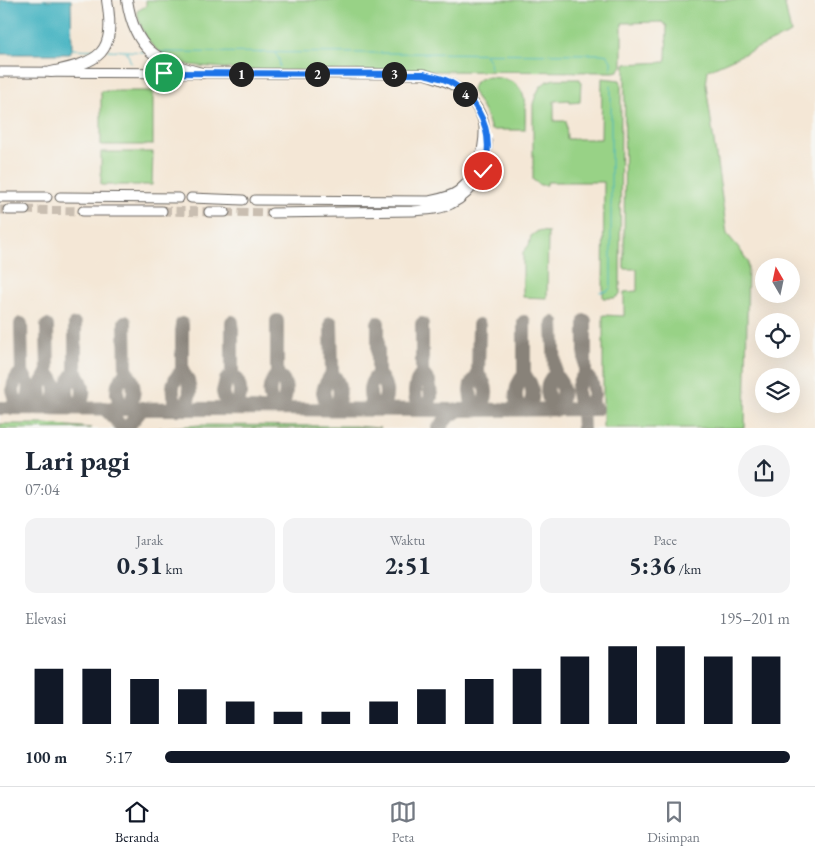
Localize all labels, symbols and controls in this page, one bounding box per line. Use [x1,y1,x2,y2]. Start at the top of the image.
pin [143,52,185,94]
icon: arrive [150,59,178,87]
pin: 1 [228,62,254,86]
pin: 2 [304,62,330,86]
pin: 3 [382,62,406,86]
text: 1 [238,65,245,83]
text: 2 [314,65,321,83]
text: 3 [391,65,398,83]
pin: 4 [452,82,478,106]
text: 4 [462,85,469,103]
pin [462,150,504,192]
icon: check [469,157,497,185]
north arrow [755,258,800,302]
map controls [755,258,800,413]
button: locate [755,313,800,358]
button: layers [755,368,800,413]
text: Lari pagi [25,442,130,478]
button: share [738,445,790,497]
text: 07:04 [25,479,60,500]
text: Jarak [136,531,163,549]
text: Waktu [390,531,425,549]
text: Pace [653,531,677,549]
text: 0.51 [117,549,163,581]
text: 2:51 [384,549,431,581]
text: 5:36 [629,549,676,581]
text: km [163,560,183,578]
text: /km [676,560,701,578]
text: Elevasi [25,608,66,629]
text: 195–201 m [719,608,790,629]
text: 100 m [25,747,67,768]
text: 5:17 [105,747,132,768]
tab: Beranda [115,798,159,846]
tab: Peta [389,798,417,846]
tab: Disimpan [647,798,700,846]

